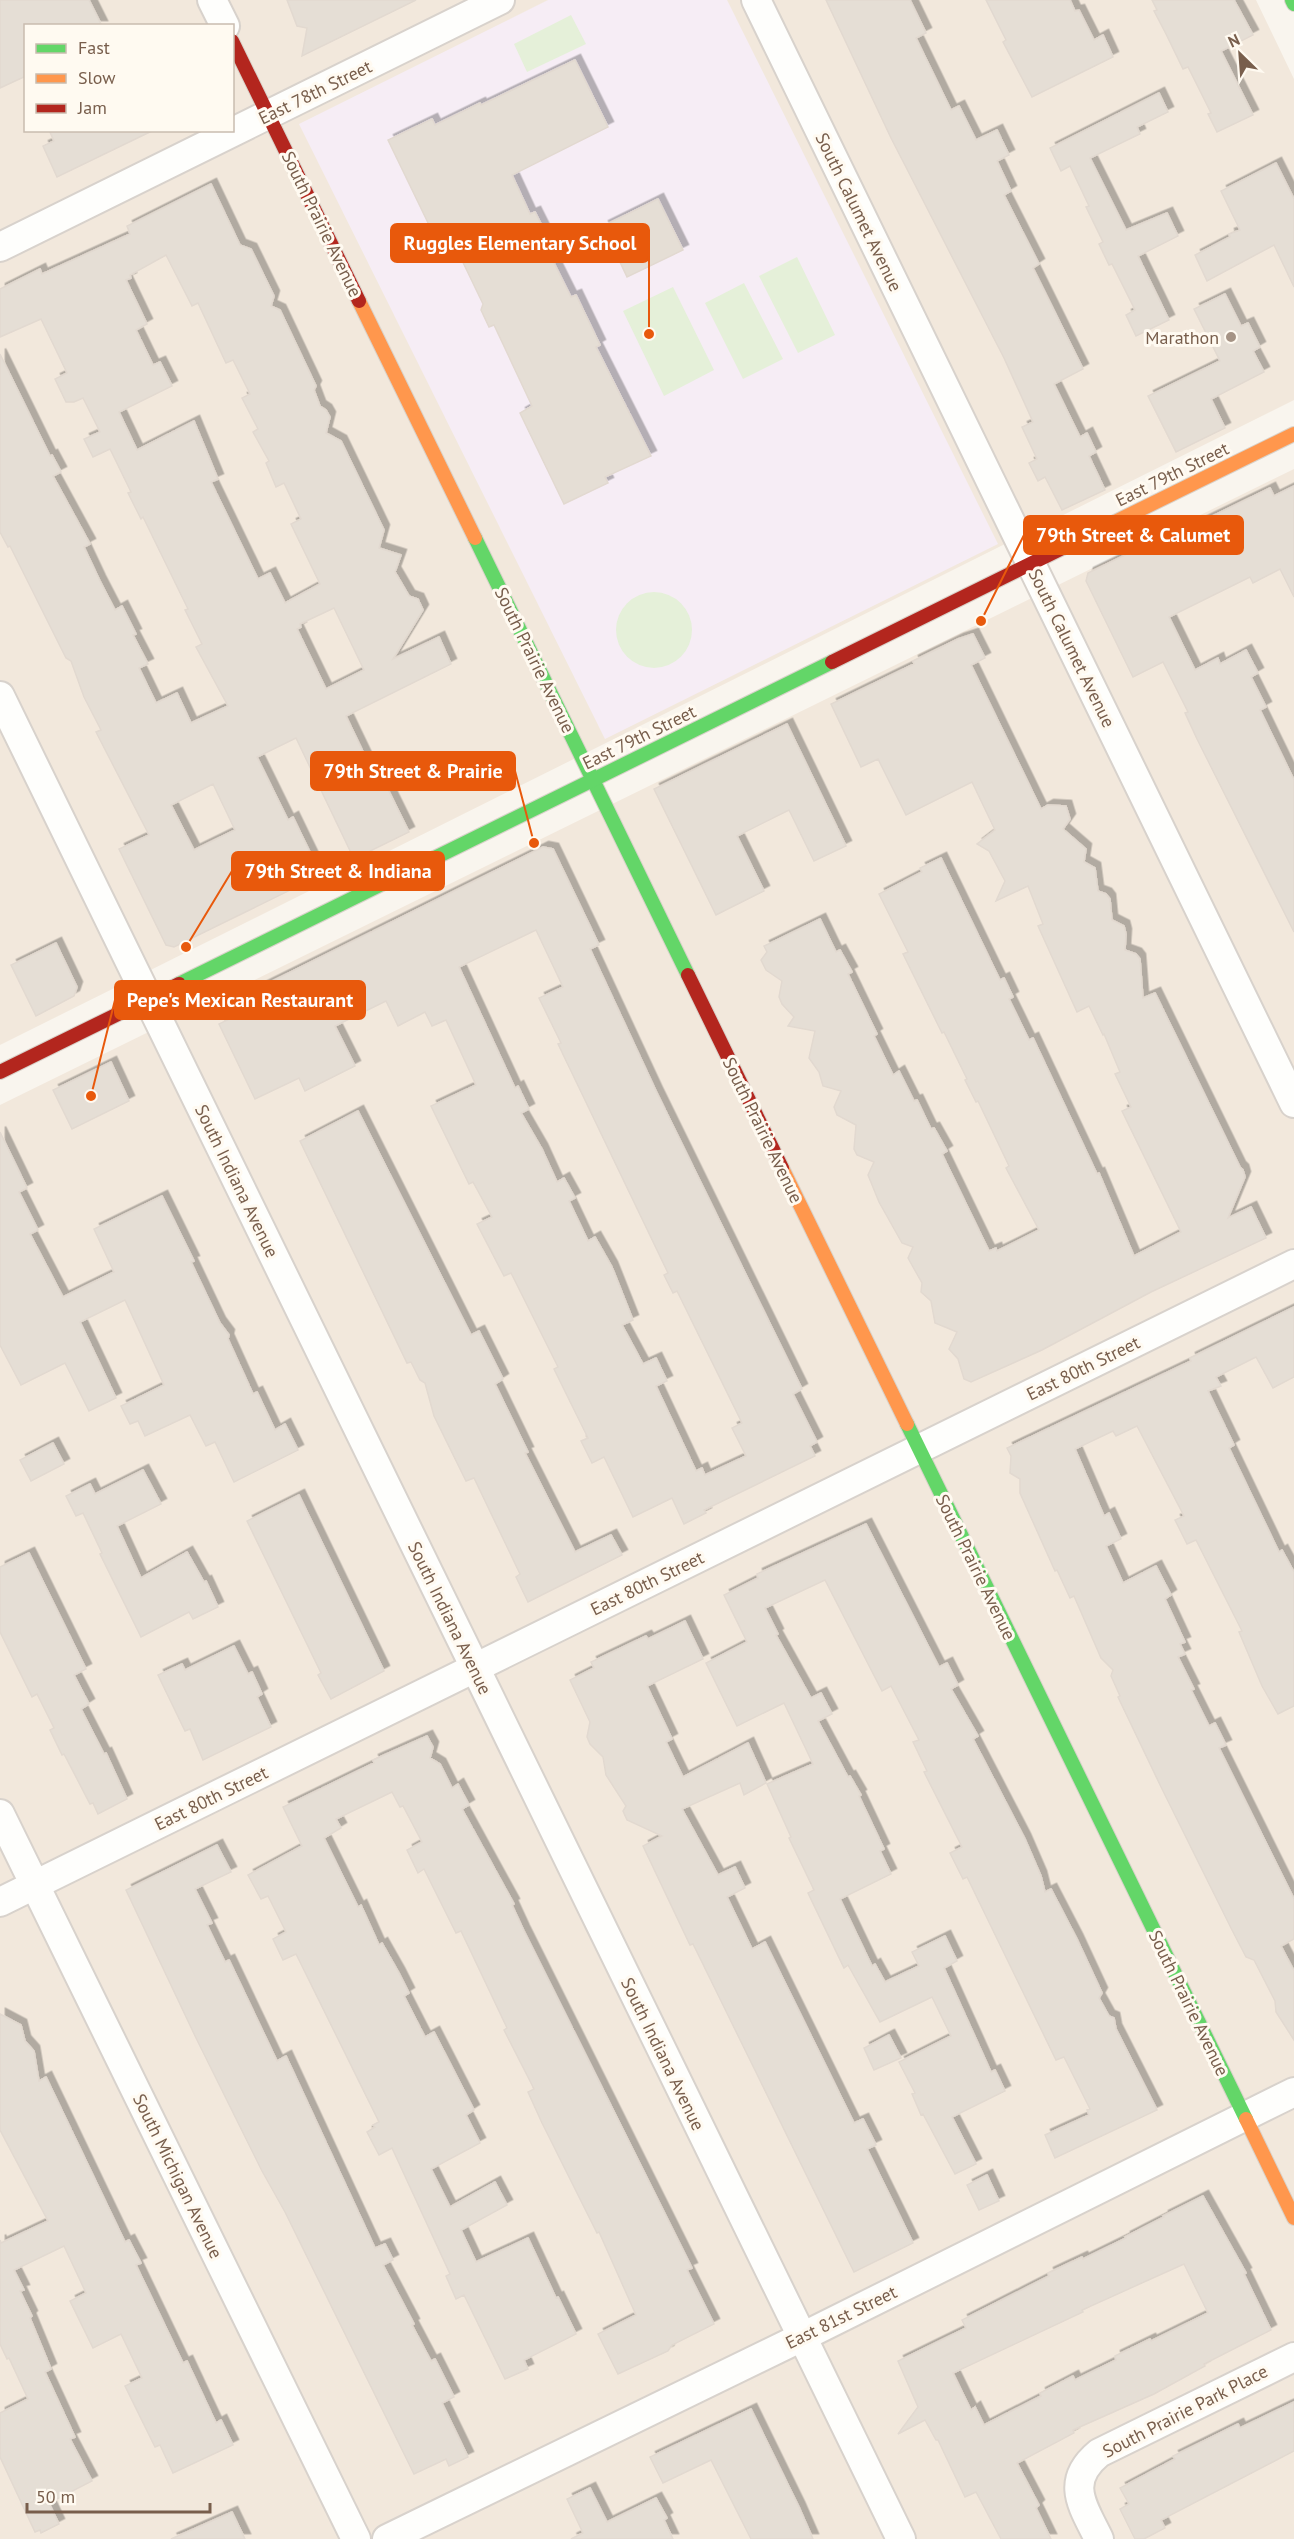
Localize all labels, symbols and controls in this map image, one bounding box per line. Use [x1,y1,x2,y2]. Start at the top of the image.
legend [24,24,234,132]
north arrow [1210,24,1270,84]
text: N [1225,29,1243,52]
text: Fast [78,36,110,59]
street label: East 78th Street [254,55,376,129]
text: Slow [78,66,116,89]
text: Jam [77,96,107,119]
street label: South Calumet Avenue [811,129,907,295]
street label: South Prairie Avenue [277,147,367,301]
callout: Ruggles Elementary School [391,224,649,262]
text: Ruggles Elementary School [404,230,636,256]
place label: Marathon [1145,326,1219,349]
marker: Marathon [1224,330,1238,344]
street label: East 79th Street [1111,437,1233,511]
callout: 79th Street & Calumet [1024,516,1243,554]
text: 79th Street & Calumet [1036,522,1230,548]
street label: South Calumet Avenue [1024,565,1120,731]
street label: South Prairie Avenue [490,583,580,737]
street label: East 79th Street [578,700,700,774]
callout: 79th Street & Prairie [311,752,515,790]
text: 79th Street & Prairie [323,758,503,784]
callout: 79th Street & Indiana [232,852,444,890]
text: 79th Street & Indiana [244,858,432,884]
callout: Pepe's Mexican Restaurant [115,981,365,1019]
text: Pepe's Mexican Restaurant [127,987,353,1013]
street label: South Prairie Avenue [718,1053,808,1207]
street label: South Indiana Avenue [190,1101,284,1261]
street label: East 80th Street [1022,1331,1144,1405]
street label: South Prairie Avenue [931,1490,1021,1644]
street label: South Indiana Avenue [403,1538,497,1698]
street label: East 80th Street [586,1546,708,1620]
street label: East 80th Street [150,1761,272,1835]
street label: South Prairie Avenue [1144,1926,1234,2080]
street label: South Indiana Avenue [616,1974,710,2134]
street label: South Michigan Avenue [128,2090,228,2262]
street label: East 81st Street [782,2280,900,2354]
street label: South Prairie Park Place [1099,2359,1271,2463]
scale bar [27,2476,210,2514]
text: 50 m [36,2485,75,2508]

